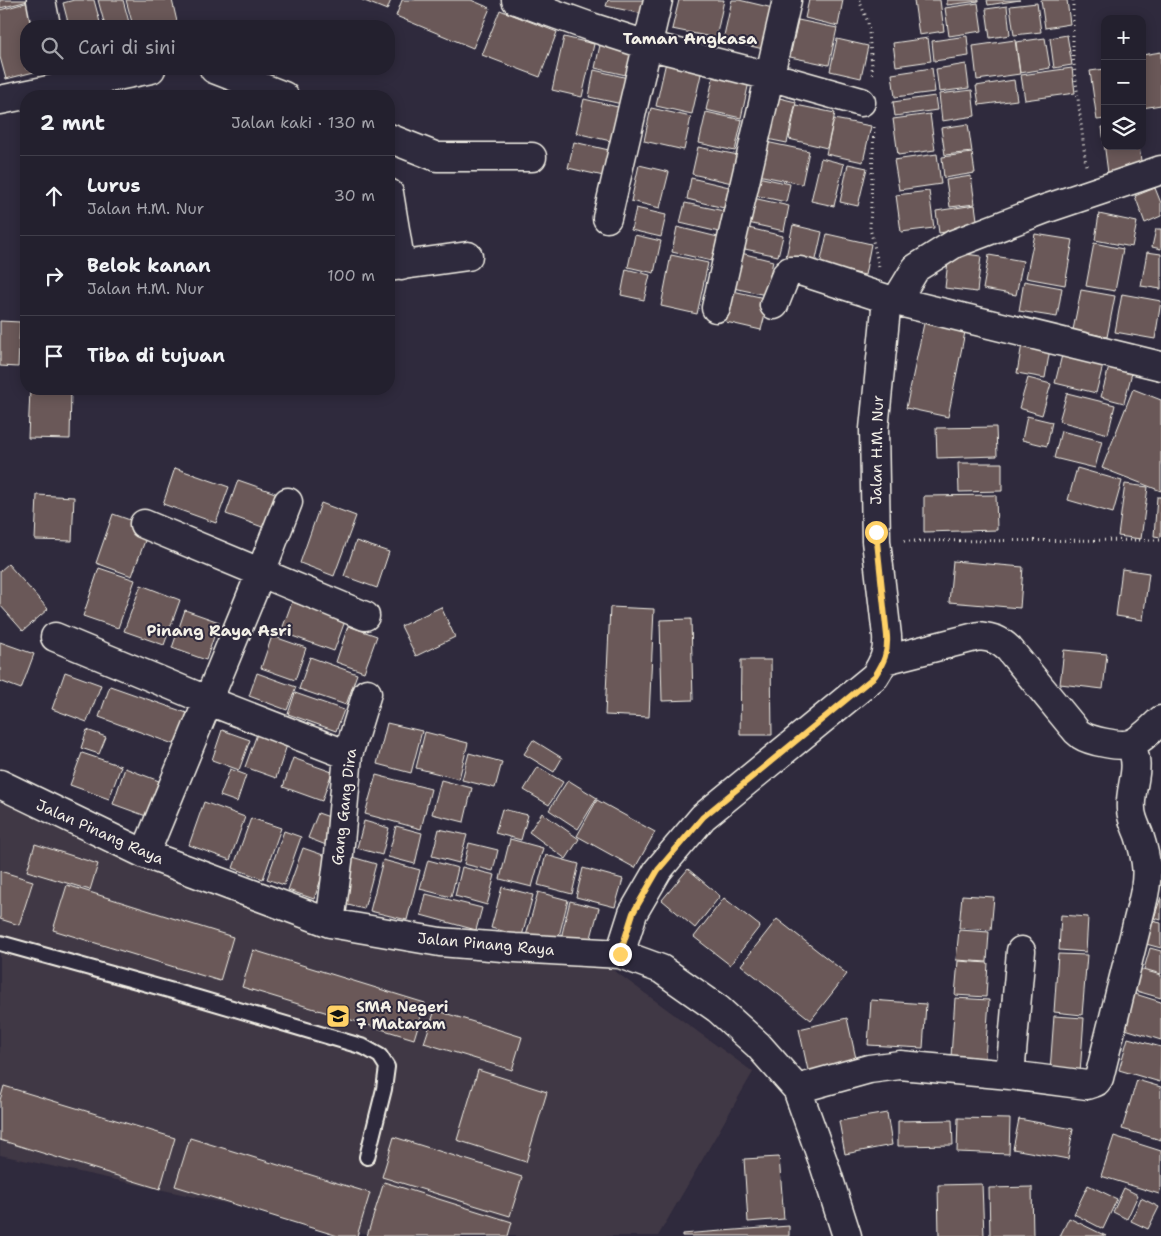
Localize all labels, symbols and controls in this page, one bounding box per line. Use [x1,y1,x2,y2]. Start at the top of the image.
map controls [1101,15,1146,150]
button: + [1101,15,1146,60]
search box [20,20,395,75]
district label: Taman Angkasa [623,28,757,49]
icon: search [38,34,66,62]
text: Cari di sini [78,35,176,60]
button: − [1101,60,1146,105]
button: layers [1101,105,1146,150]
text: 2 mnt [40,109,105,137]
text: Jalan kaki · 130 m [231,112,375,133]
text: Lurus [87,173,141,198]
icon: ahead [40,182,68,210]
text: 30 m [334,185,375,206]
text: Jalan H.M. Nur [87,198,204,219]
text: Belok kanan [87,253,211,278]
icon: right [40,262,68,290]
text: 100 m [327,265,375,286]
text: Jalan H.M. Nur [87,278,204,299]
icon: arrive [40,342,68,370]
text: Tiba di tujuan [87,343,225,368]
street label: Jalan H.M. Nur [866,395,888,505]
route start [865,521,888,544]
district label: Pinang Raya Asri [146,620,292,641]
street label: Gang Gang Dira [327,747,361,866]
street label: Jalan Pinang Raya [33,795,168,869]
street label: Jalan Pinang Raya [417,928,556,960]
route end [609,943,632,966]
place label: SMA Negeri 7 Mataram [356,997,448,1034]
school or university icon: SMA Negeri 7 Mataram [325,1003,351,1029]

